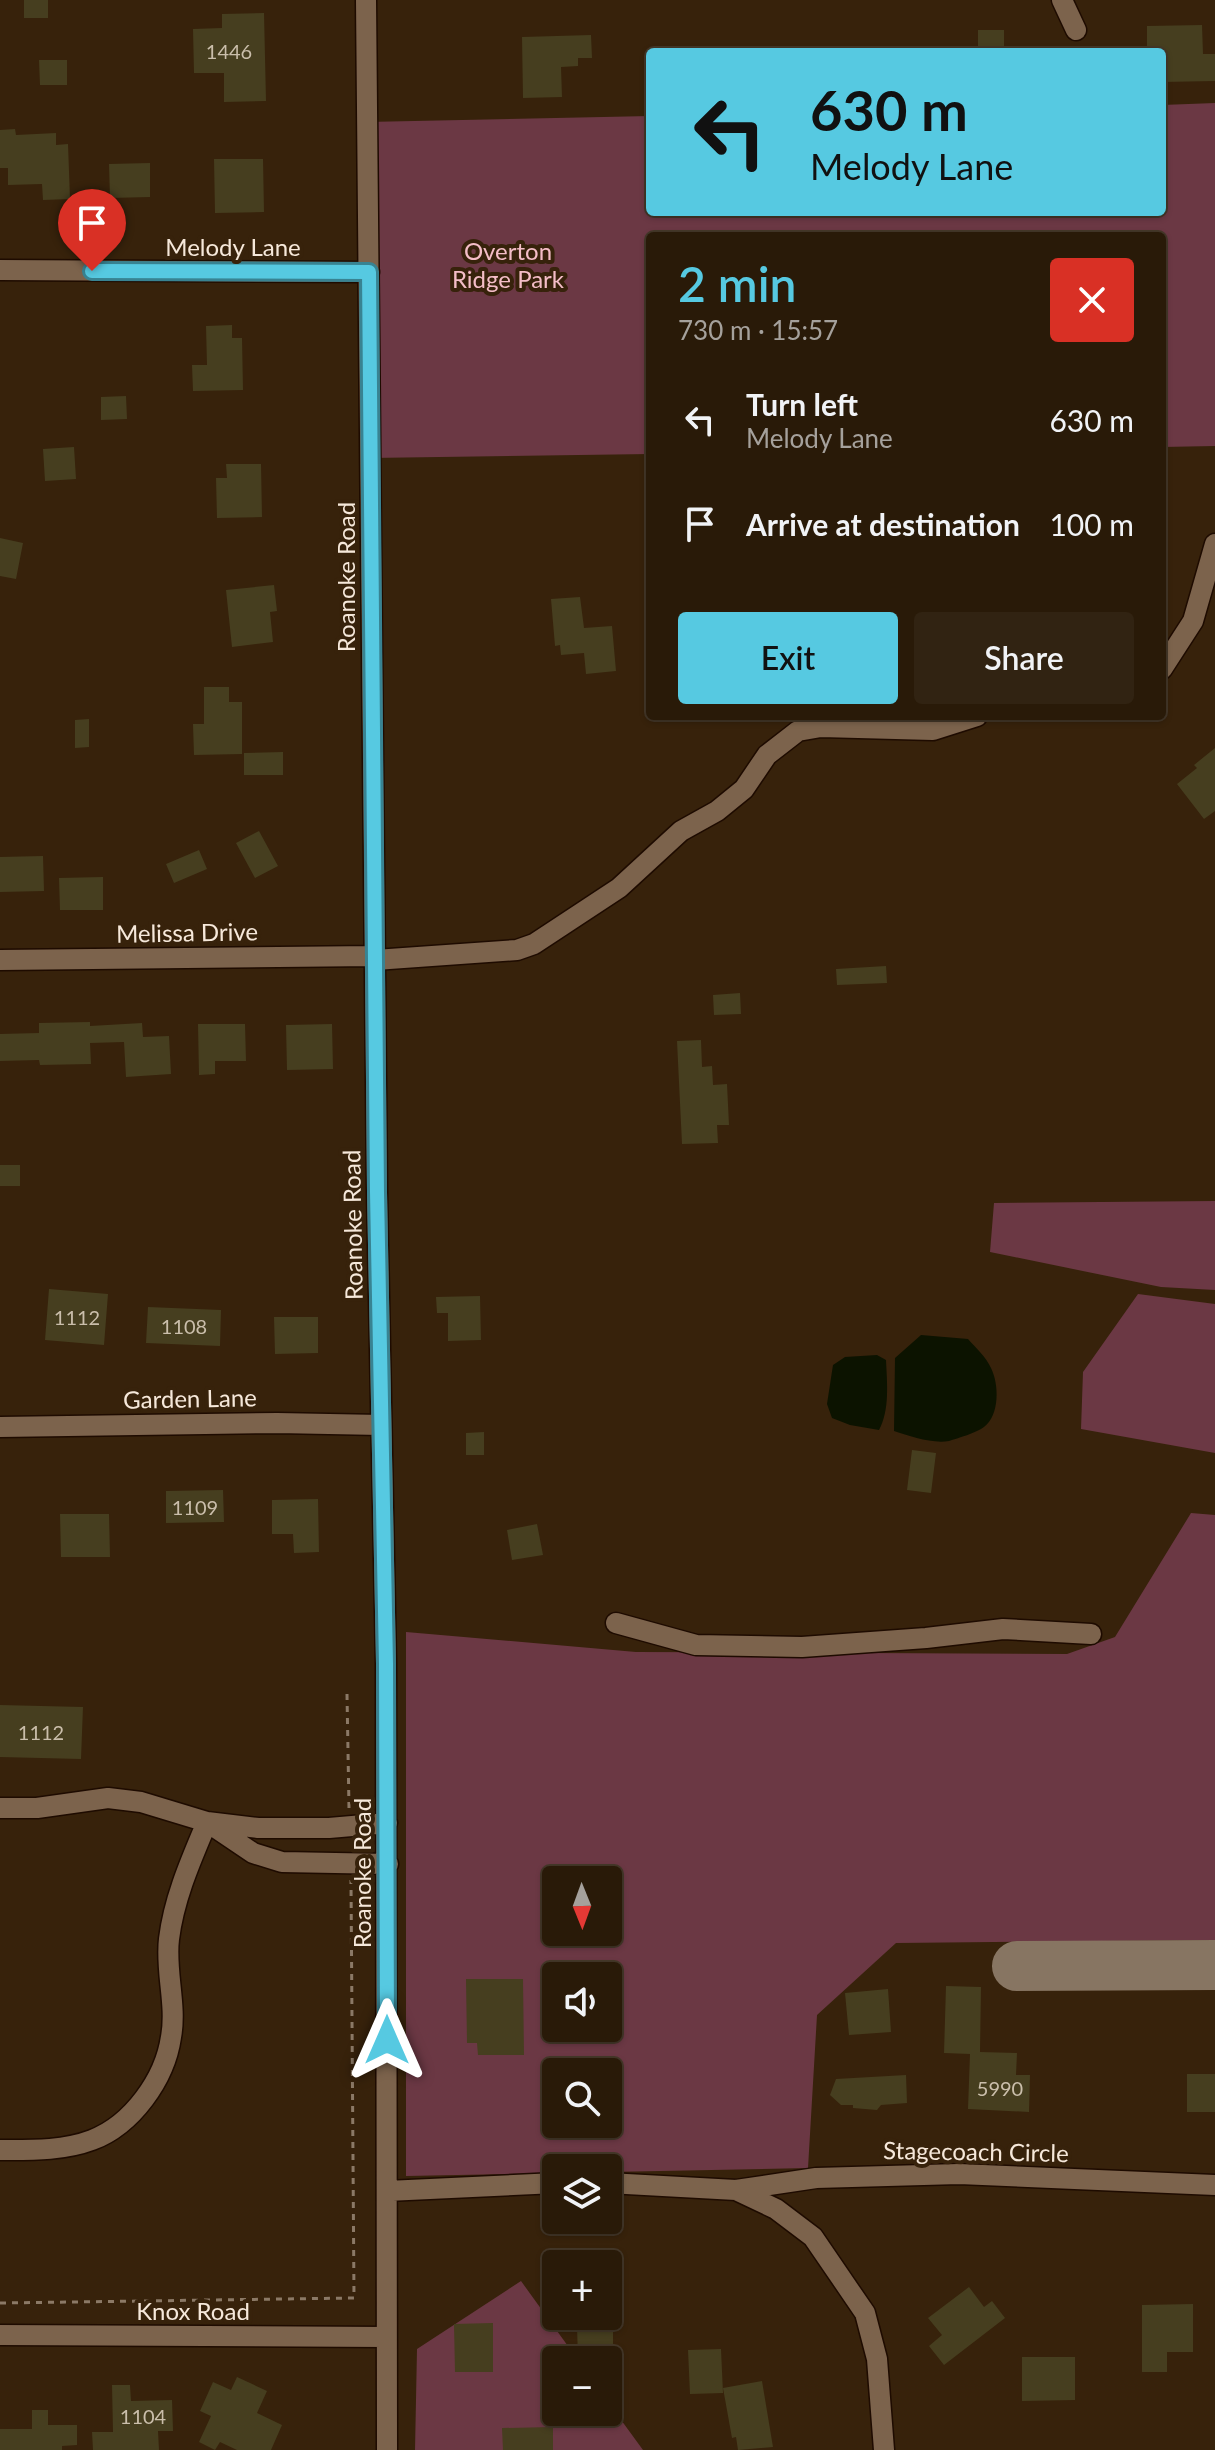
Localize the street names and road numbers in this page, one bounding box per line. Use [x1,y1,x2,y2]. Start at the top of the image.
street label: Melody Lane [165,232,301,261]
street label: Roanoke Road [331,502,360,652]
street label: Melissa Drive [116,916,258,948]
street label: Roanoke Road [336,1150,368,1300]
street label: Garden Lane [123,1382,257,1414]
street label: Roanoke Road [347,1798,376,1948]
street label: Stagecoach Circle [883,2135,1069,2167]
street label: Knox Road [136,2296,250,2325]

